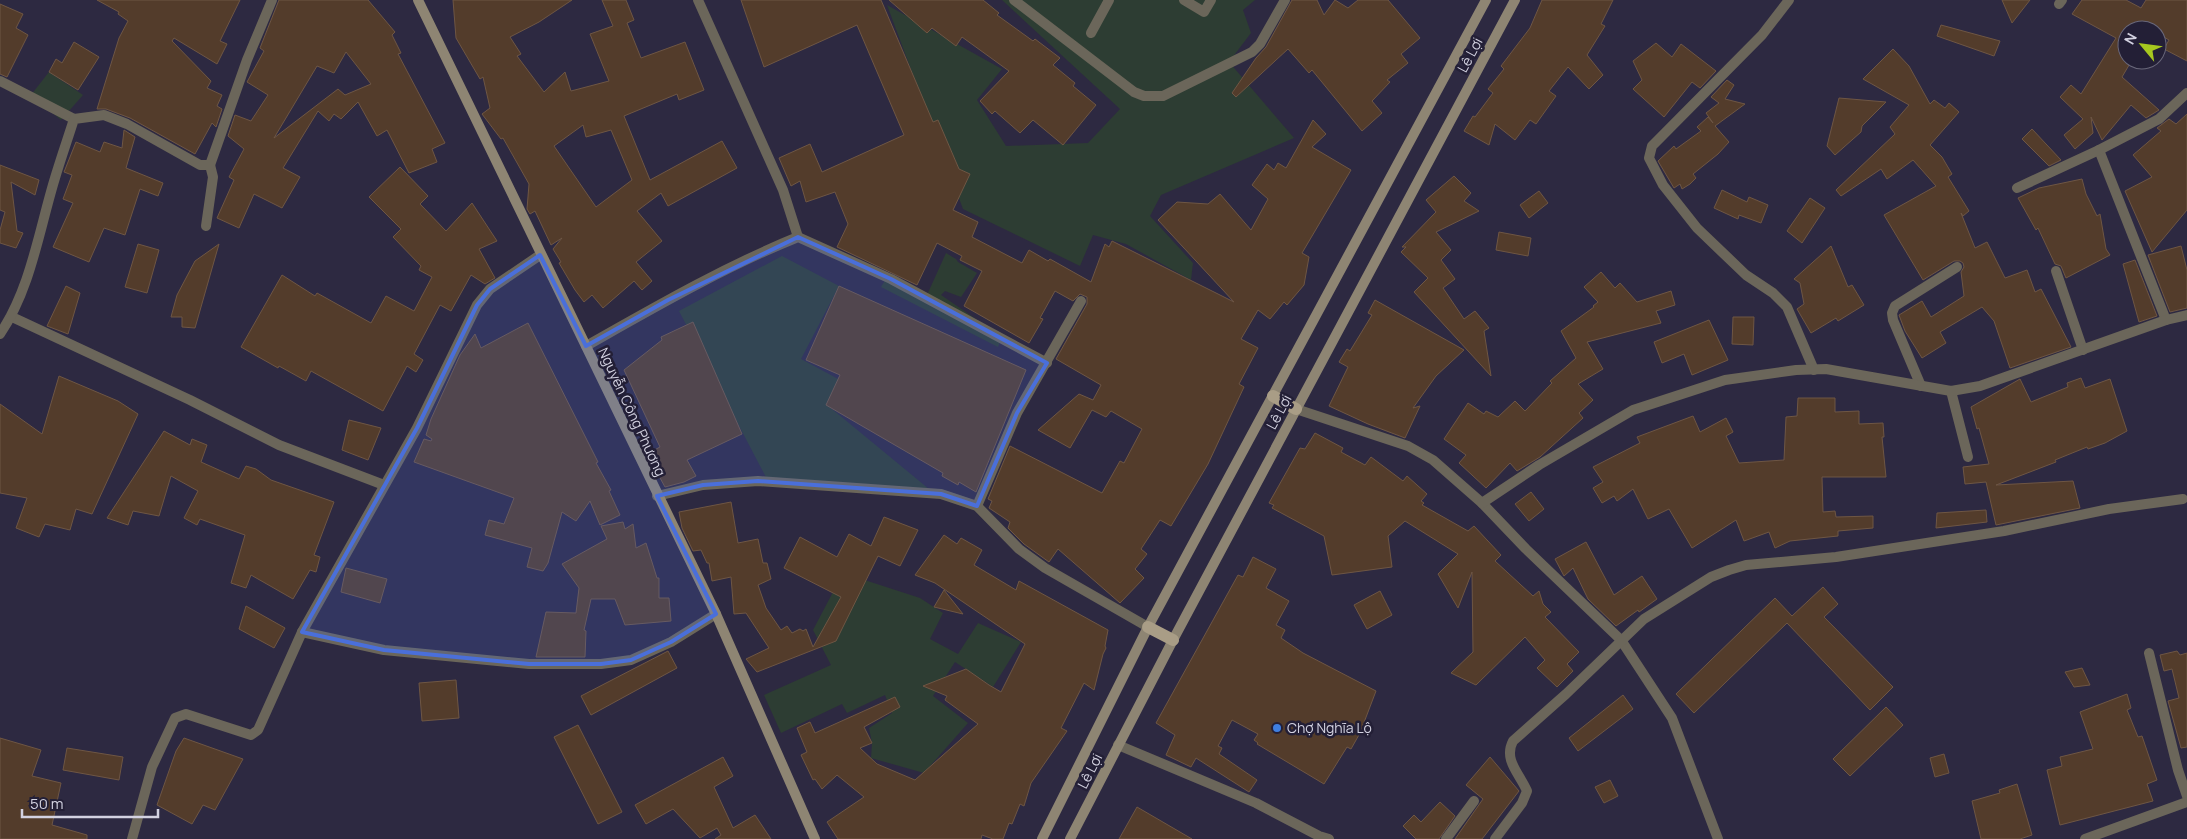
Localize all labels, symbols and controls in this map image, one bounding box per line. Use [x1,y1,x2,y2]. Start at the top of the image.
north arrow [2117,20,2167,70]
text: N [2119,29,2141,47]
street label: Lê Lợi [1453,34,1487,75]
street label: Nguyễn Công Phương [594,344,671,479]
street label: Lê Lợi [1262,391,1296,432]
place label: Chợ Nghĩa Lộ [1287,718,1372,737]
marker: Chợ Nghĩa Lộ [1271,722,1283,734]
street label: Lê Lợi [1073,750,1106,791]
scale bar [22,786,159,818]
text: 50 m [30,793,64,814]

